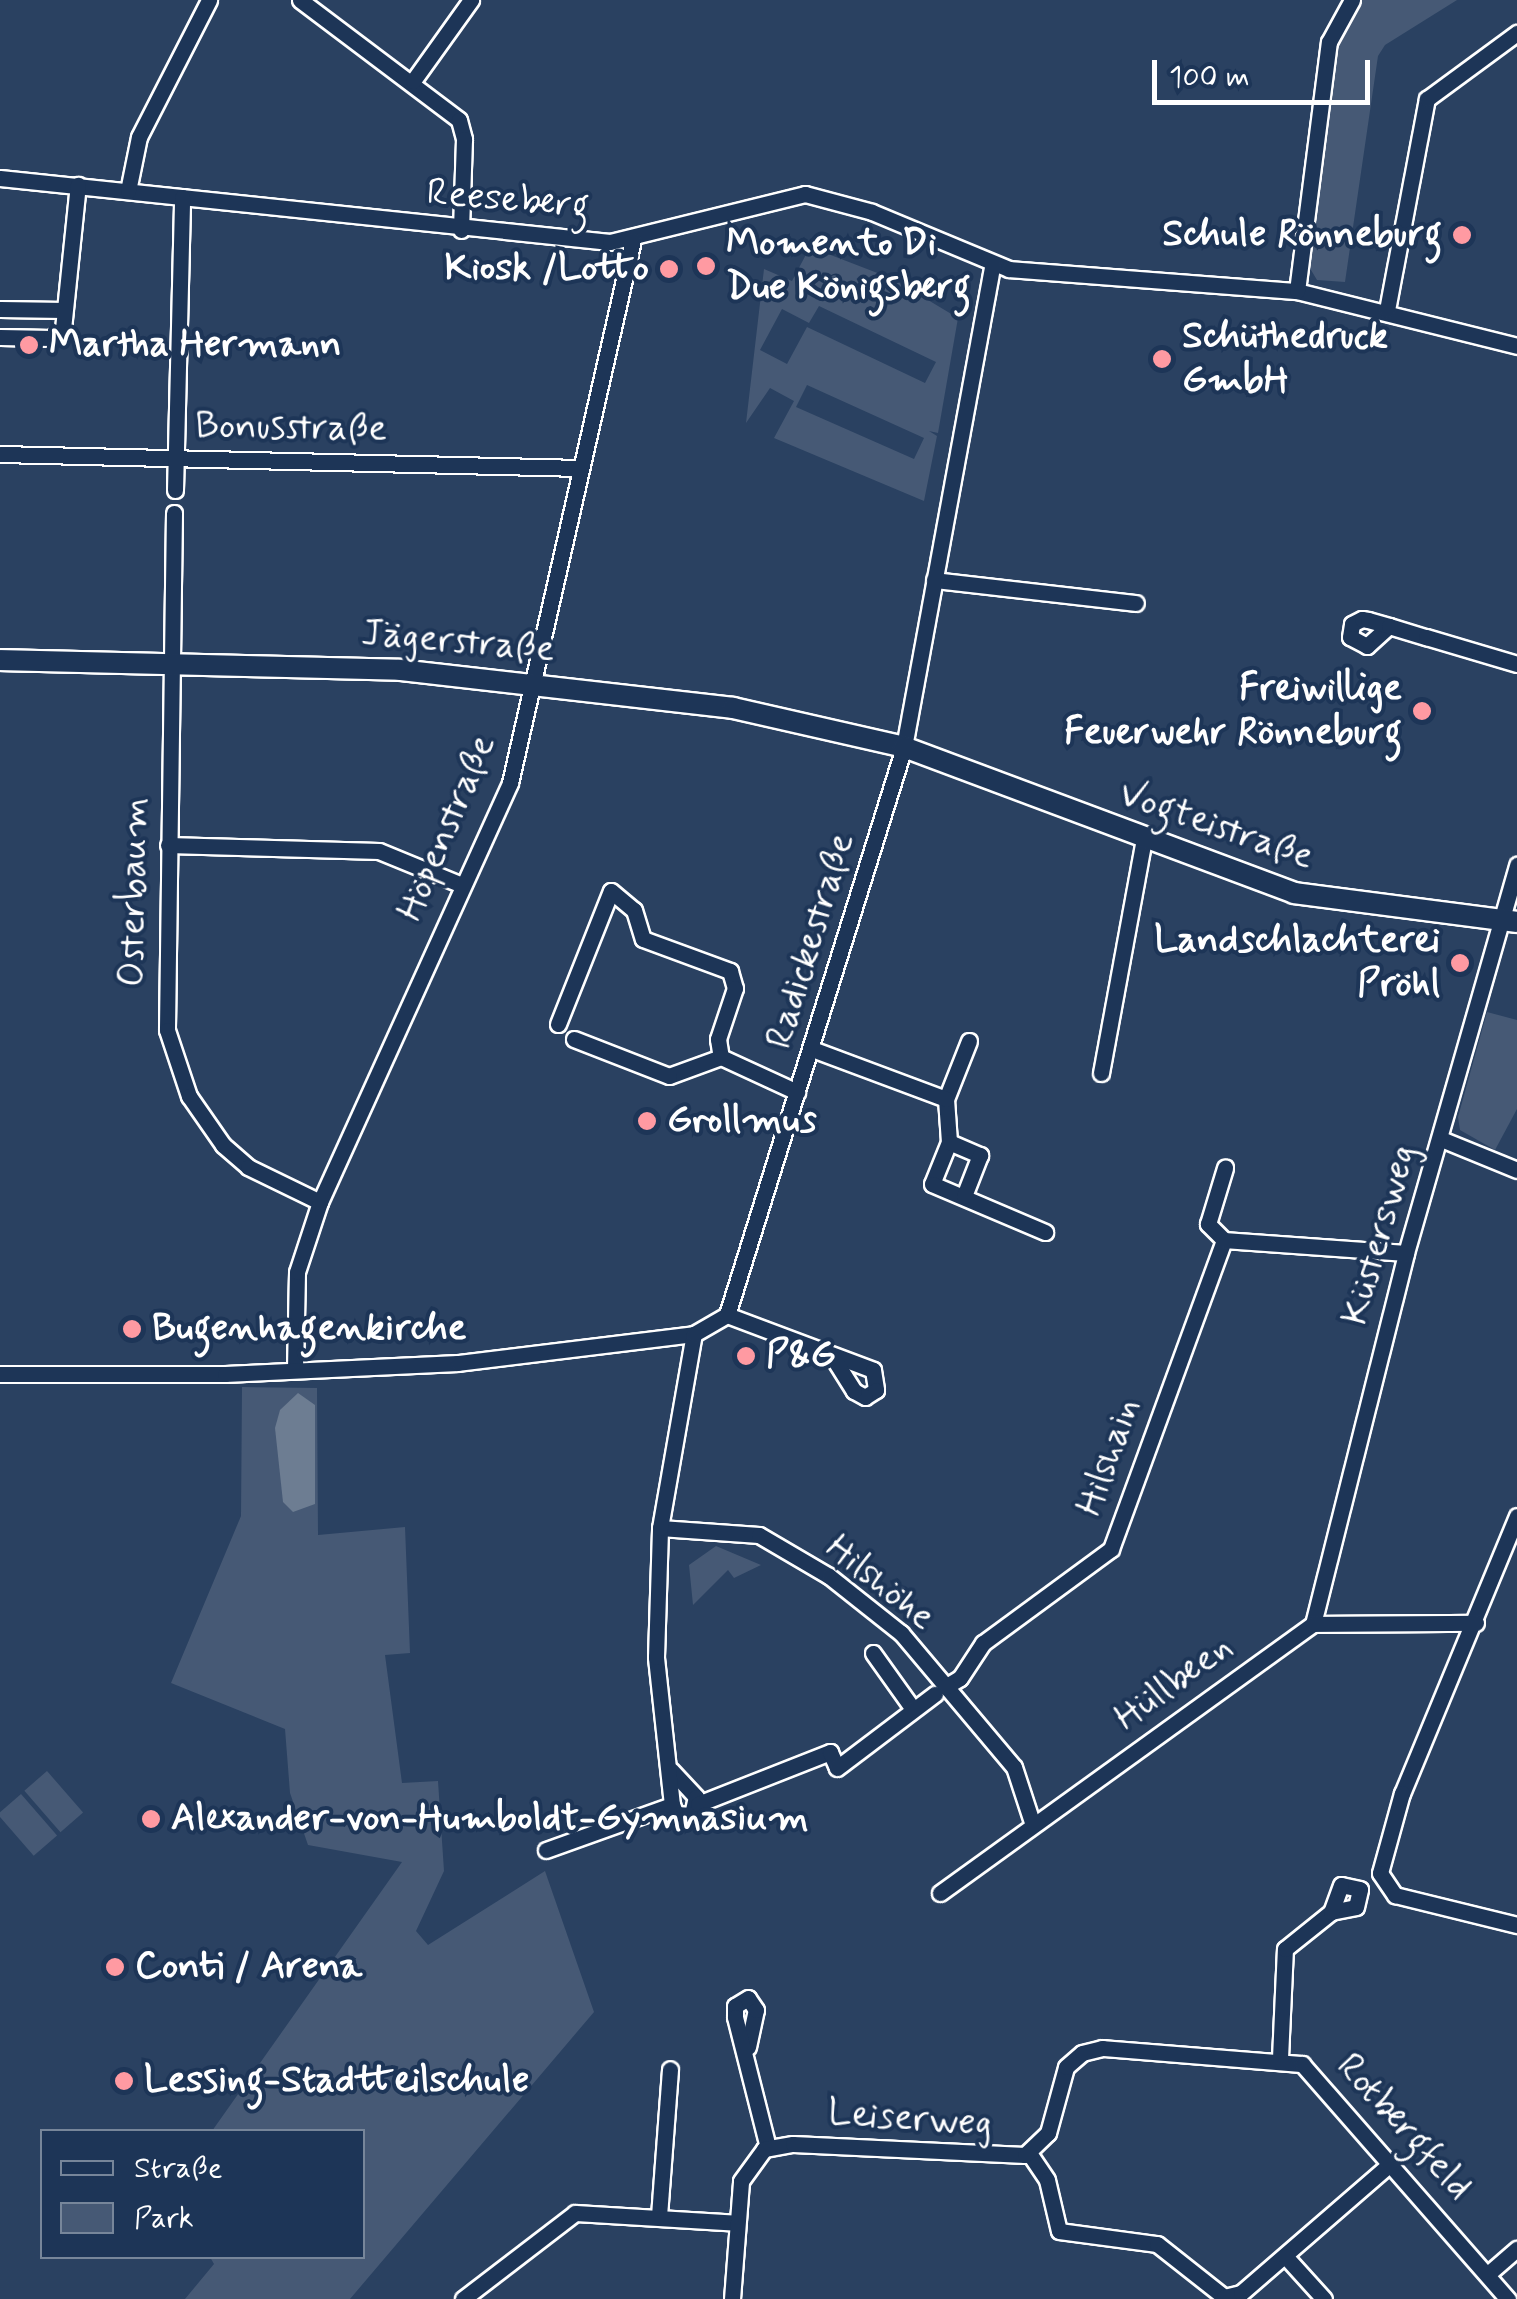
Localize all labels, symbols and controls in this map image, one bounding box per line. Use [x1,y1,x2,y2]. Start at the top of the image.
scale bar [1157,40,1374,102]
text: 100 m [1169,58,1250,97]
street label: Reeseberg [425,170,591,230]
place label: Schule Rönneburg [1161,212,1442,258]
place label: Momento Di Due Königsberg [726,221,971,310]
marker: Schule Rönneburg [1451,224,1473,246]
place label: Kiosk /Lotto [444,246,649,292]
marker: Momento Di Due Königsberg [695,255,717,277]
marker: Kiosk /Lotto [658,258,680,280]
place label: Schüthedruck GmbH [1182,314,1388,404]
place label: Martha Hermann [49,322,338,368]
marker: Martha Hermann [18,334,40,356]
marker: Schüthedruck GmbH [1151,348,1173,370]
street label: Bonusstraße [195,404,387,452]
street label: Jägerstraße [359,611,557,673]
place label: Freiwillige Feuerwehr Rönneburg [1063,666,1402,756]
marker: Freiwillige Feuerwehr Rönneburg [1411,700,1433,722]
street label: Höpenstraße [387,728,507,928]
street label: Vogteistraße [1113,771,1319,881]
street label: Osterbaum [110,797,158,987]
street label: Radickestraße [757,828,865,1054]
place label: Landschlachterei Pröhl [1154,918,1440,1008]
marker: Landschlachterei Pröhl [1449,952,1471,974]
place label: Grollmus [667,1098,817,1144]
marker: Grollmus [636,1110,658,1132]
street label: Küstersweg [1333,1140,1427,1330]
place label: Bugenhagenkirche [152,1306,466,1352]
marker: Bugenhagenkirche [121,1318,143,1340]
place label: P&G [766,1333,836,1379]
marker: P&G [735,1345,757,1367]
street label: Hilshain [1067,1392,1151,1522]
street label: Hilshöhe [816,1525,944,1641]
street label: Hüllbeen [1106,1625,1242,1741]
place label: Alexander-von-Humboldt-Gymnasium [171,1796,809,1842]
marker: Alexander-von-Humboldt-Gymnasium [140,1808,162,1830]
place label: Conti / Arena [135,1944,362,1990]
marker: Conti / Arena [104,1956,126,1978]
street label: Rotbergfeld [1326,2044,1482,2210]
place label: Lessing-Stadtteilschule [144,2058,529,2104]
marker: Lessing-Stadtteilschule [113,2070,135,2092]
street label: Leiserweg [826,2091,994,2147]
legend [40,2129,365,2259]
text: Straße [134,2149,222,2188]
text: Park [134,2199,194,2238]

